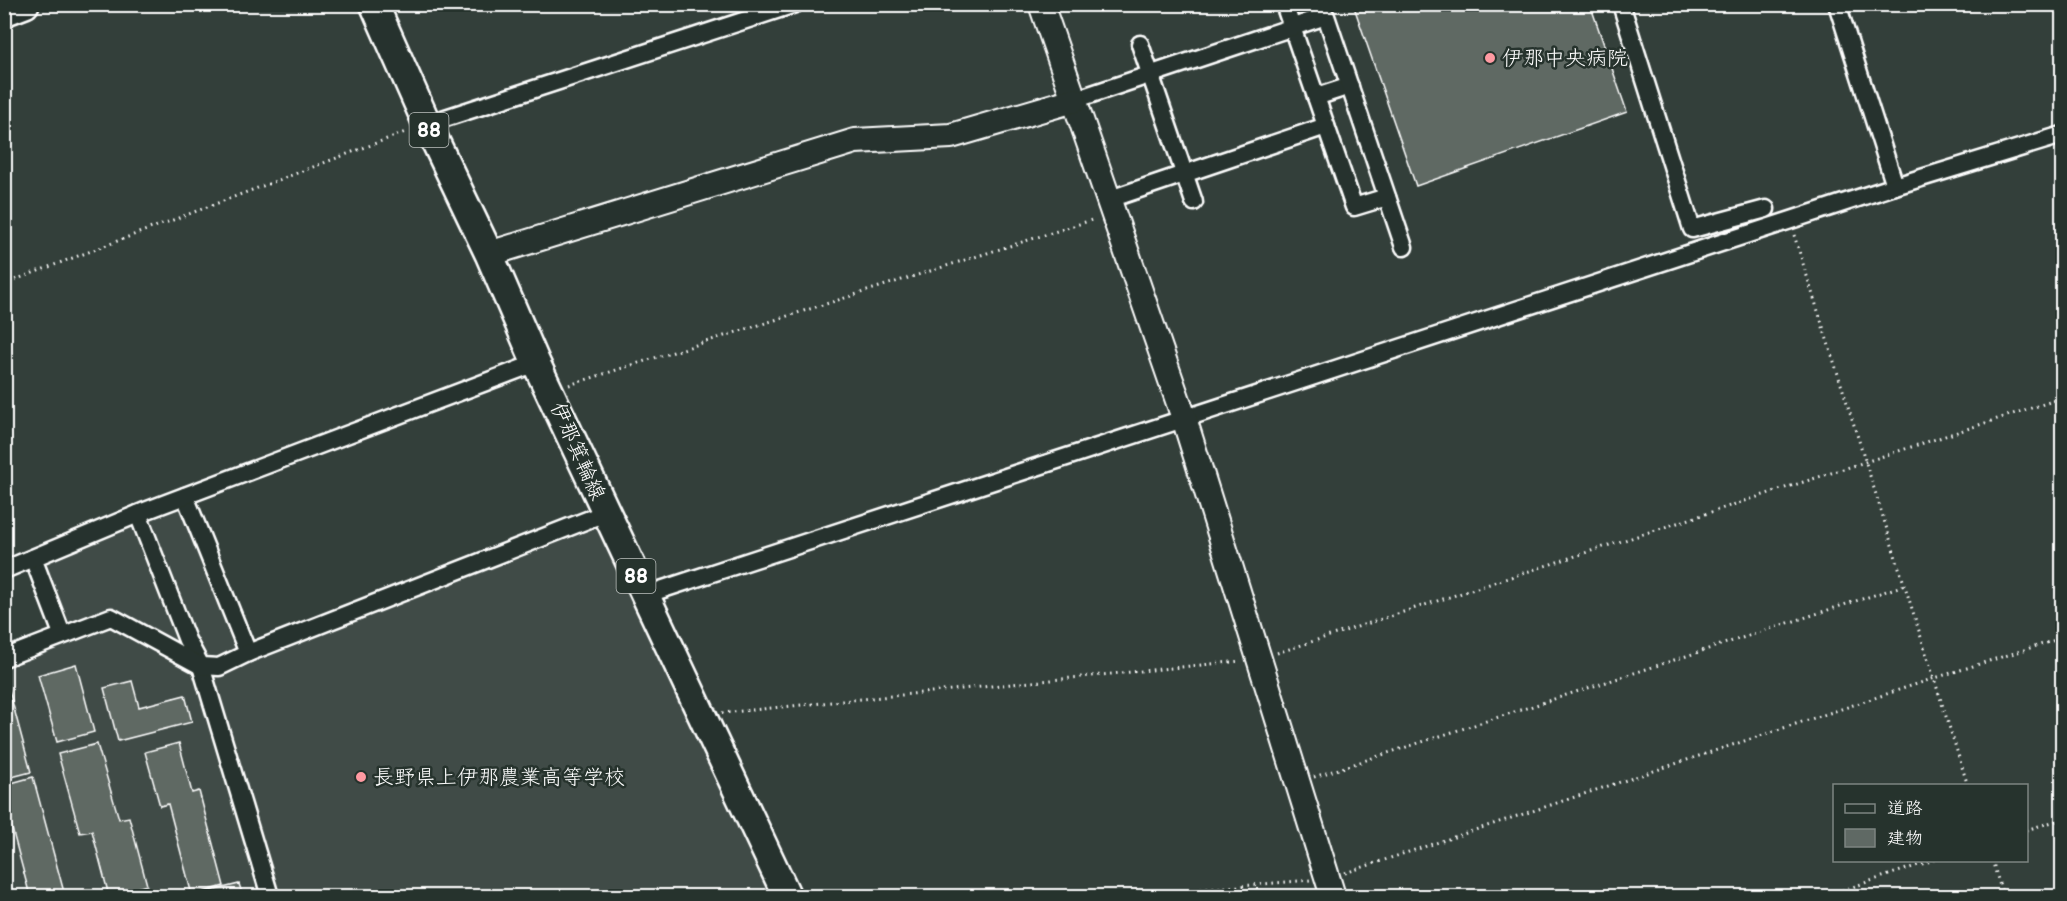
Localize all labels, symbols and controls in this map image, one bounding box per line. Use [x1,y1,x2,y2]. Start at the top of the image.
place label: 伊那中央病院 [1502,46,1628,71]
marker: 伊那中央病院 [1483,51,1497,65]
road number: 88 [410,113,448,147]
street label: 伊那箕輪線 [545,398,610,504]
road number: 88 [616,559,656,593]
place label: 長野県上伊那農業高等学校 [373,765,625,790]
marker: 長野県上伊那農業高等学校 [354,770,368,784]
legend [1833,784,2028,862]
text: 道路 [1887,798,1923,819]
text: 建物 [1887,828,1923,849]

